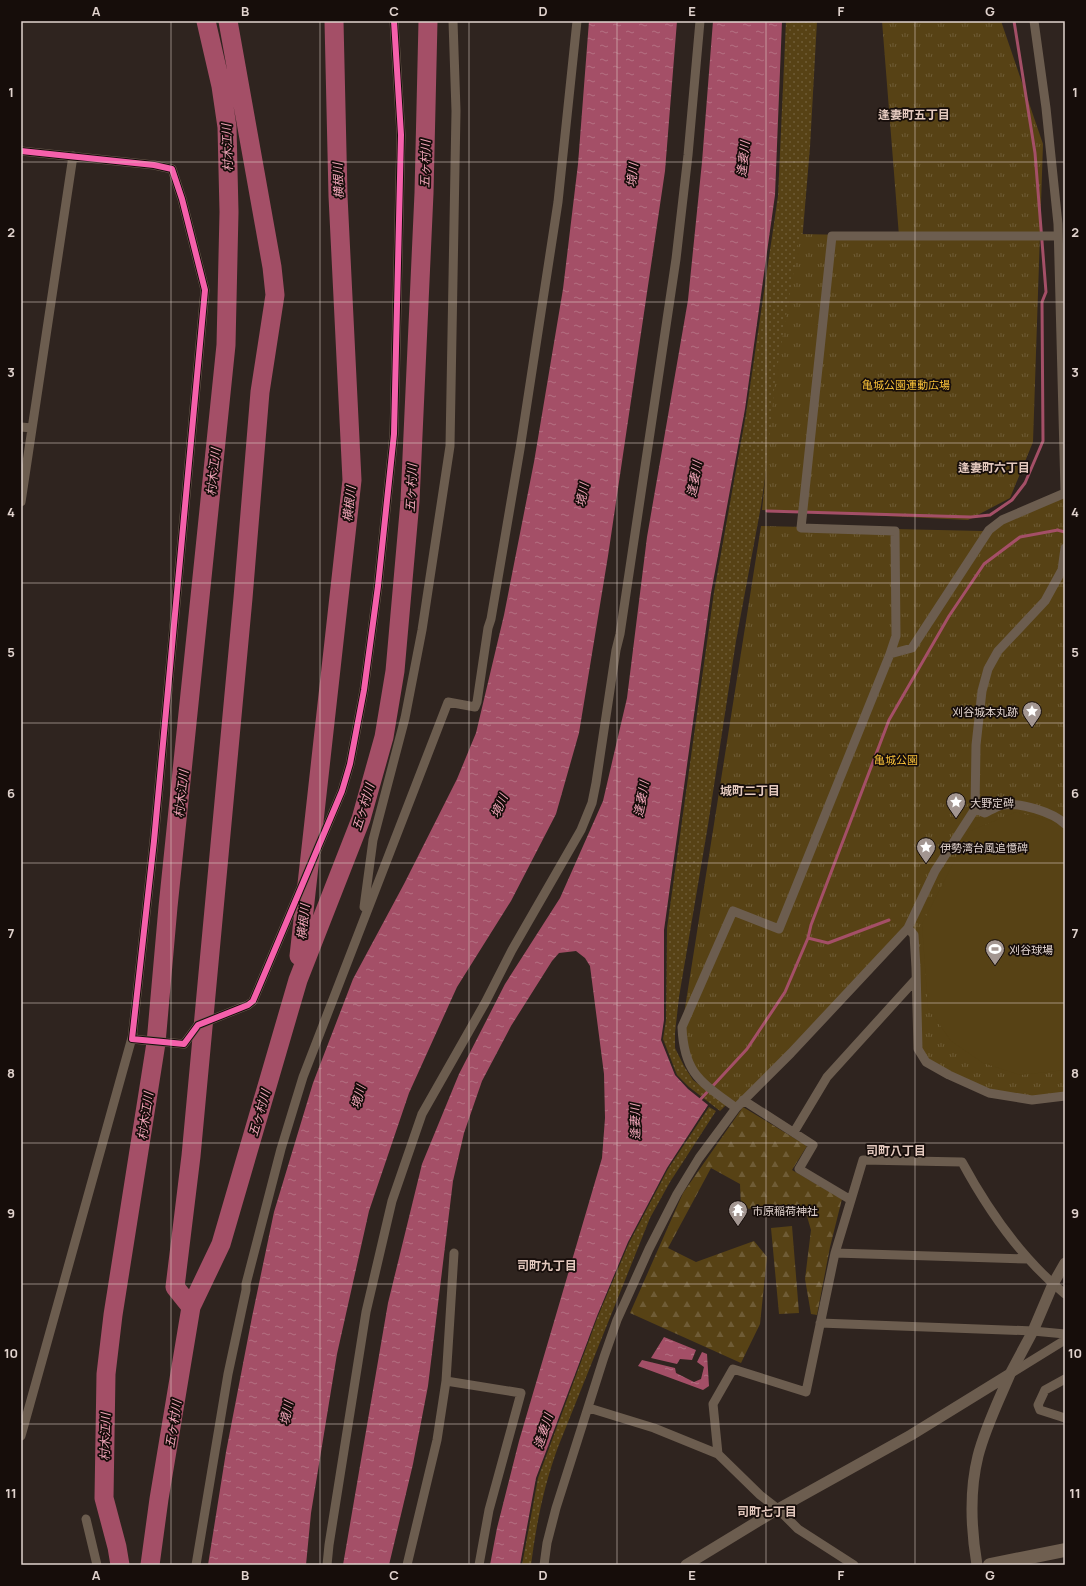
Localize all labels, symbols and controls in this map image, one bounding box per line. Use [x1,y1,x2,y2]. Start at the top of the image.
text: A [92,2,101,20]
text: B [241,2,249,20]
text: C [389,2,399,20]
text: D [538,2,548,20]
text: E [688,2,696,20]
text: F [838,2,845,20]
text: G [985,2,995,20]
text: 1 [8,83,14,101]
text: 1 [1072,83,1078,101]
district label: 逢妻町五丁目 [878,106,950,123]
water label: 村木江川 [218,122,236,172]
water label: 五ヶ村川 [416,138,434,188]
water label: 逢妻川 [733,138,754,178]
water label: 境川 [622,160,642,188]
water label: 横根川 [329,161,347,199]
text: 2 [7,223,15,241]
text: 2 [1071,223,1079,241]
text: 3 [7,363,15,381]
text: 3 [1071,363,1079,381]
park label: 亀城公園運動広場 [862,377,950,392]
water label: 村木江川 [202,445,224,497]
water label: 逢妻川 [683,458,706,498]
district label: 逢妻町六丁目 [958,459,1030,476]
water label: 五ヶ村川 [401,462,421,512]
water label: 境川 [572,480,593,508]
water label: 横根川 [339,483,360,523]
text: 4 [7,503,15,521]
text: 4 [1071,503,1079,521]
text: 5 [7,643,15,661]
text: 5 [1071,643,1079,661]
place icon: 刈谷城本丸跡 [1021,700,1043,728]
place label: 刈谷城本丸跡 [952,704,1018,719]
park label: 亀城公園 [874,752,918,767]
water label: 村木江川 [170,767,192,819]
water label: 逢妻川 [630,778,653,818]
water label: 五ヶ村川 [348,780,379,832]
district label: 城町二丁目 [720,782,780,799]
text: 6 [7,784,15,802]
text: 6 [1071,784,1079,802]
water label: 境川 [486,790,512,820]
place icon: 大野定碑 [945,791,967,819]
place label: 大野定碑 [970,795,1014,810]
place icon: 伊勢湾台風追憶碑 [915,836,937,864]
place label: 伊勢湾台風追憶碑 [940,840,1028,855]
water label: 横根川 [293,901,314,941]
text: 7 [8,924,15,942]
text: 7 [1072,924,1079,942]
sports icon: 刈谷球場 [984,938,1006,966]
place label: 刈谷球場 [1009,942,1053,957]
text: 8 [7,1064,15,1082]
text: 8 [1071,1064,1079,1082]
water label: 境川 [347,1081,370,1111]
water label: 五ヶ村川 [244,1086,274,1138]
water label: 村木江川 [133,1089,157,1141]
water label: 逢妻川 [626,1102,644,1140]
district label: 司町八丁目 [866,1142,926,1159]
temple icon: 市原稲荷神社 [727,1199,749,1227]
place label: 市原稲荷神社 [752,1203,818,1218]
text: 9 [7,1204,15,1222]
text: 9 [1071,1204,1079,1222]
district label: 司町九丁目 [517,1257,577,1274]
text: 10 [4,1344,18,1362]
text: 10 [1068,1344,1082,1362]
water label: 五ヶ村川 [161,1397,185,1449]
water label: 境川 [275,1398,297,1427]
water label: 逢妻川 [529,1409,557,1451]
water label: 村木江川 [96,1411,114,1461]
text: 11 [5,1484,17,1502]
text: 11 [1069,1484,1081,1502]
district label: 司町七丁目 [737,1503,797,1520]
text: A [92,1566,101,1584]
text: B [241,1566,249,1584]
text: C [389,1566,399,1584]
text: D [538,1566,548,1584]
text: E [688,1566,696,1584]
text: F [838,1566,845,1584]
text: G [985,1566,995,1584]

